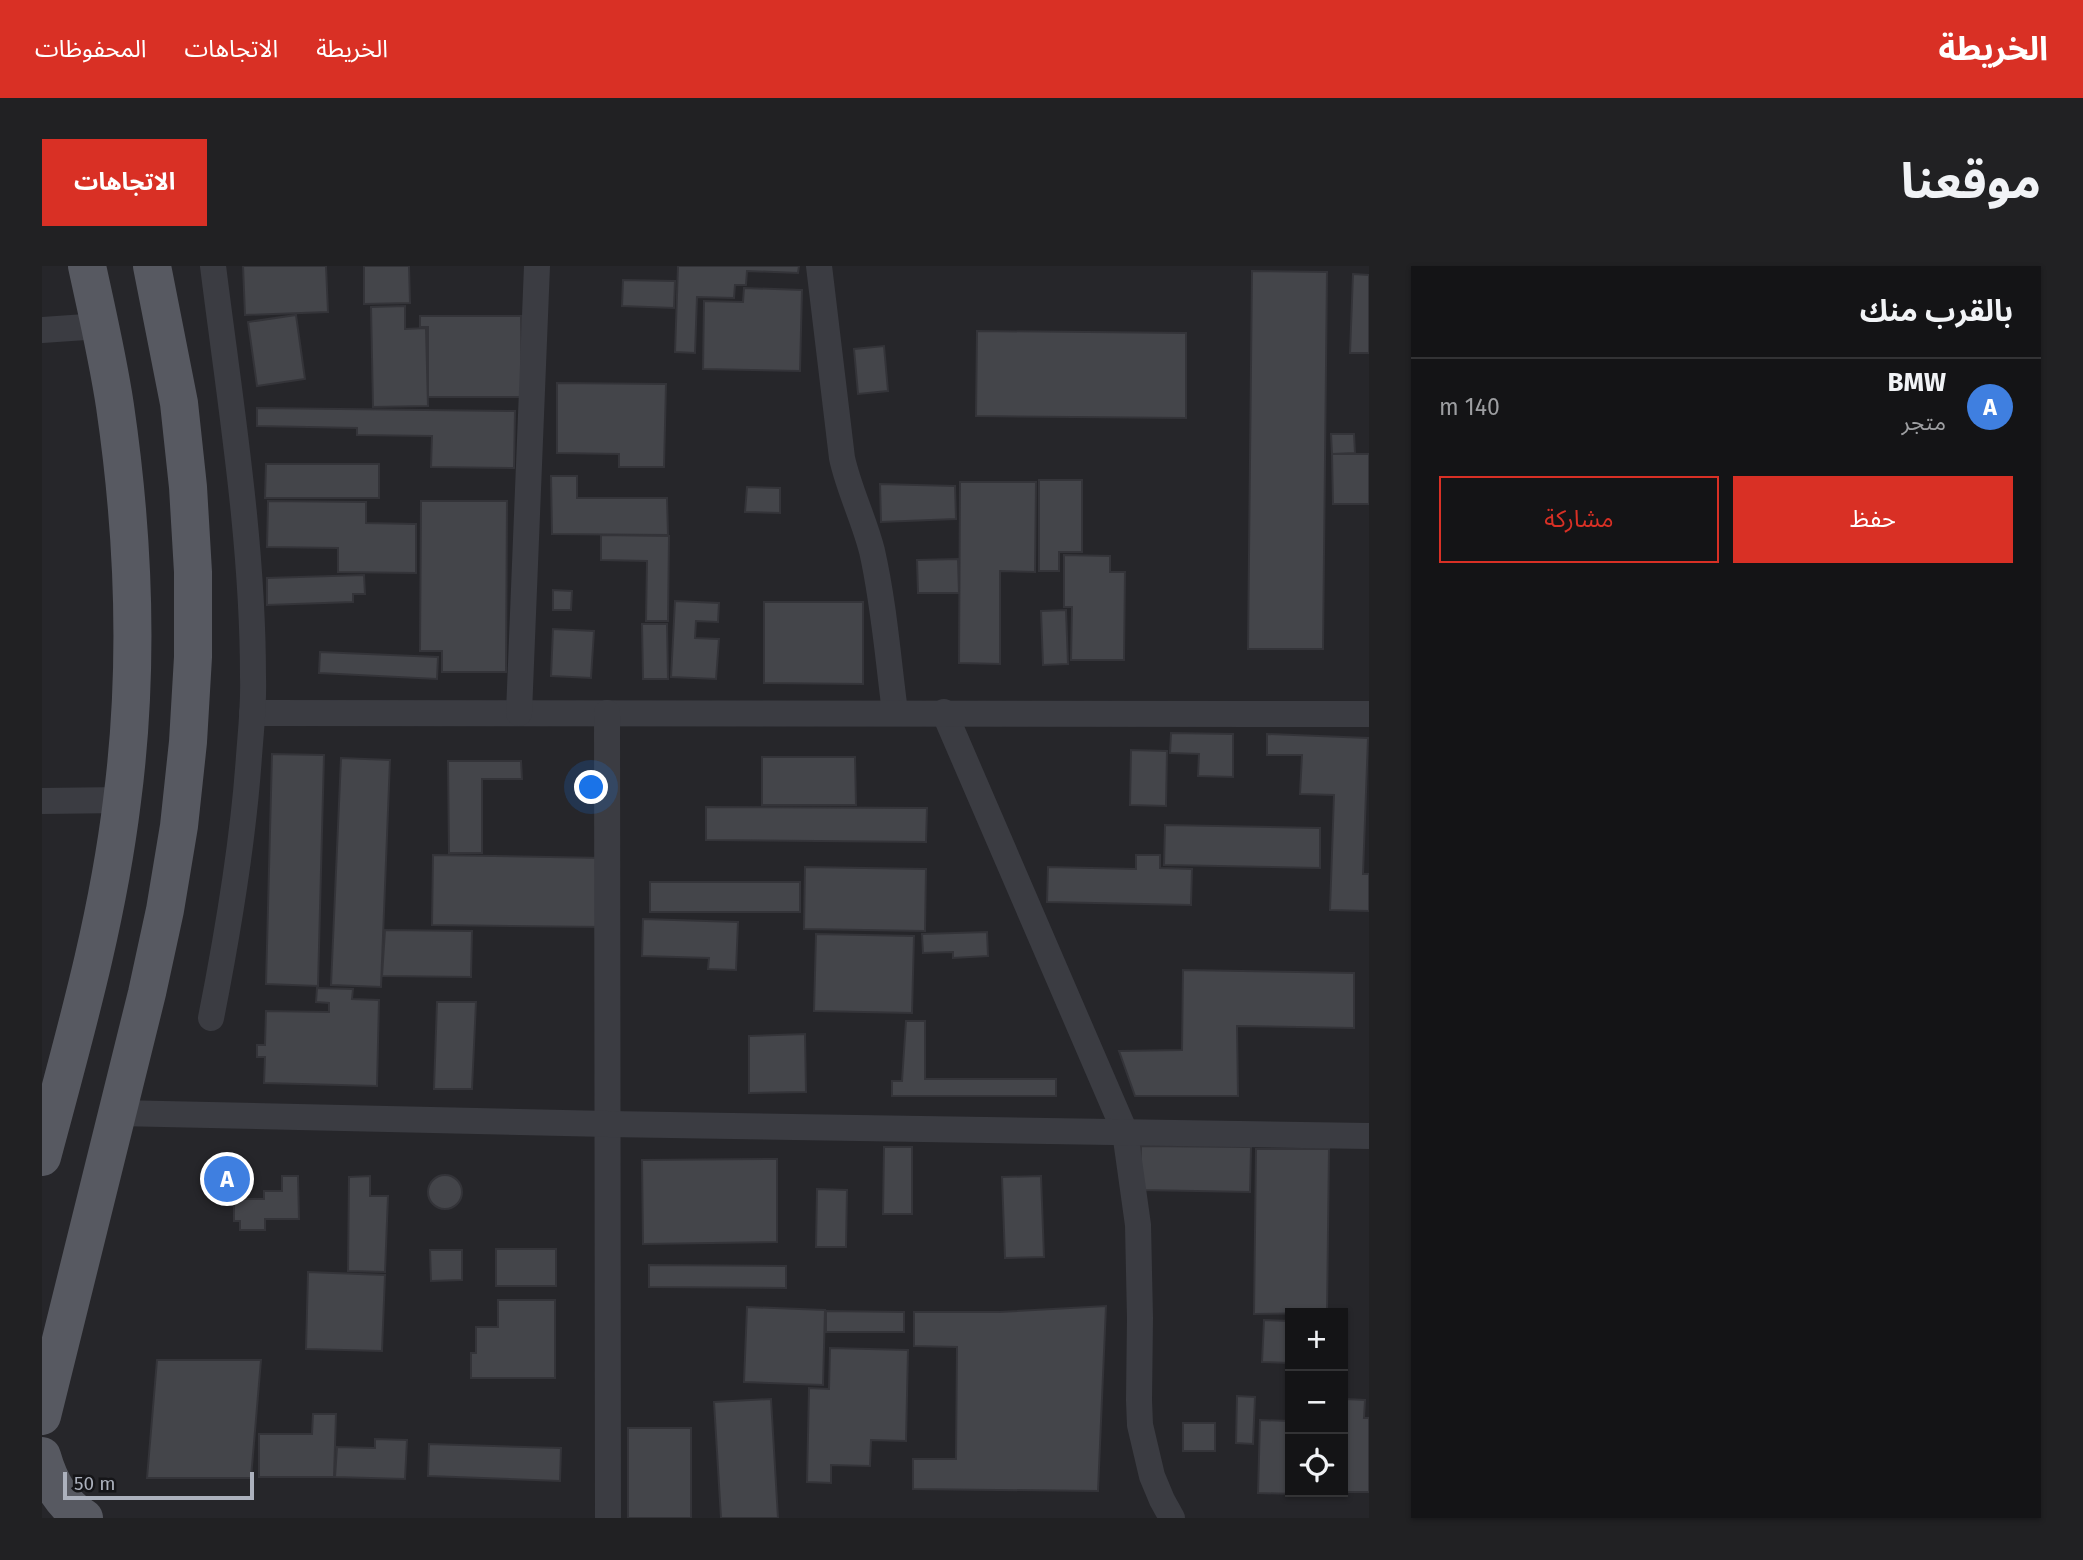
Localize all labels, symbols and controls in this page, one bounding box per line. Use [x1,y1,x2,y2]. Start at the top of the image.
text: الخريطة [1938,29,2048,69]
text: المحفوظات [35,35,146,63]
text: الاتجاهات [184,35,278,63]
text: الخريطة [316,35,388,63]
button: الاتجاهات [42,139,207,226]
text: موقعنا [1901,152,2041,211]
text: بالقرب منك [1860,293,2013,329]
text: BMW [1887,367,1946,398]
text: 140 m [1439,393,1500,421]
text: A [1983,393,1997,421]
text: متجر [1902,408,1946,436]
button: مشاركة [1439,476,1719,563]
button: حفظ [1733,476,2013,563]
your location [574,770,608,804]
pin: A [204,1153,250,1205]
map controls [1285,1308,1348,1497]
button: + [1285,1308,1348,1371]
button: − [1285,1371,1348,1434]
button: locate [1285,1434,1348,1497]
scale bar [63,1469,254,1501]
text: 50 m [74,1472,115,1495]

